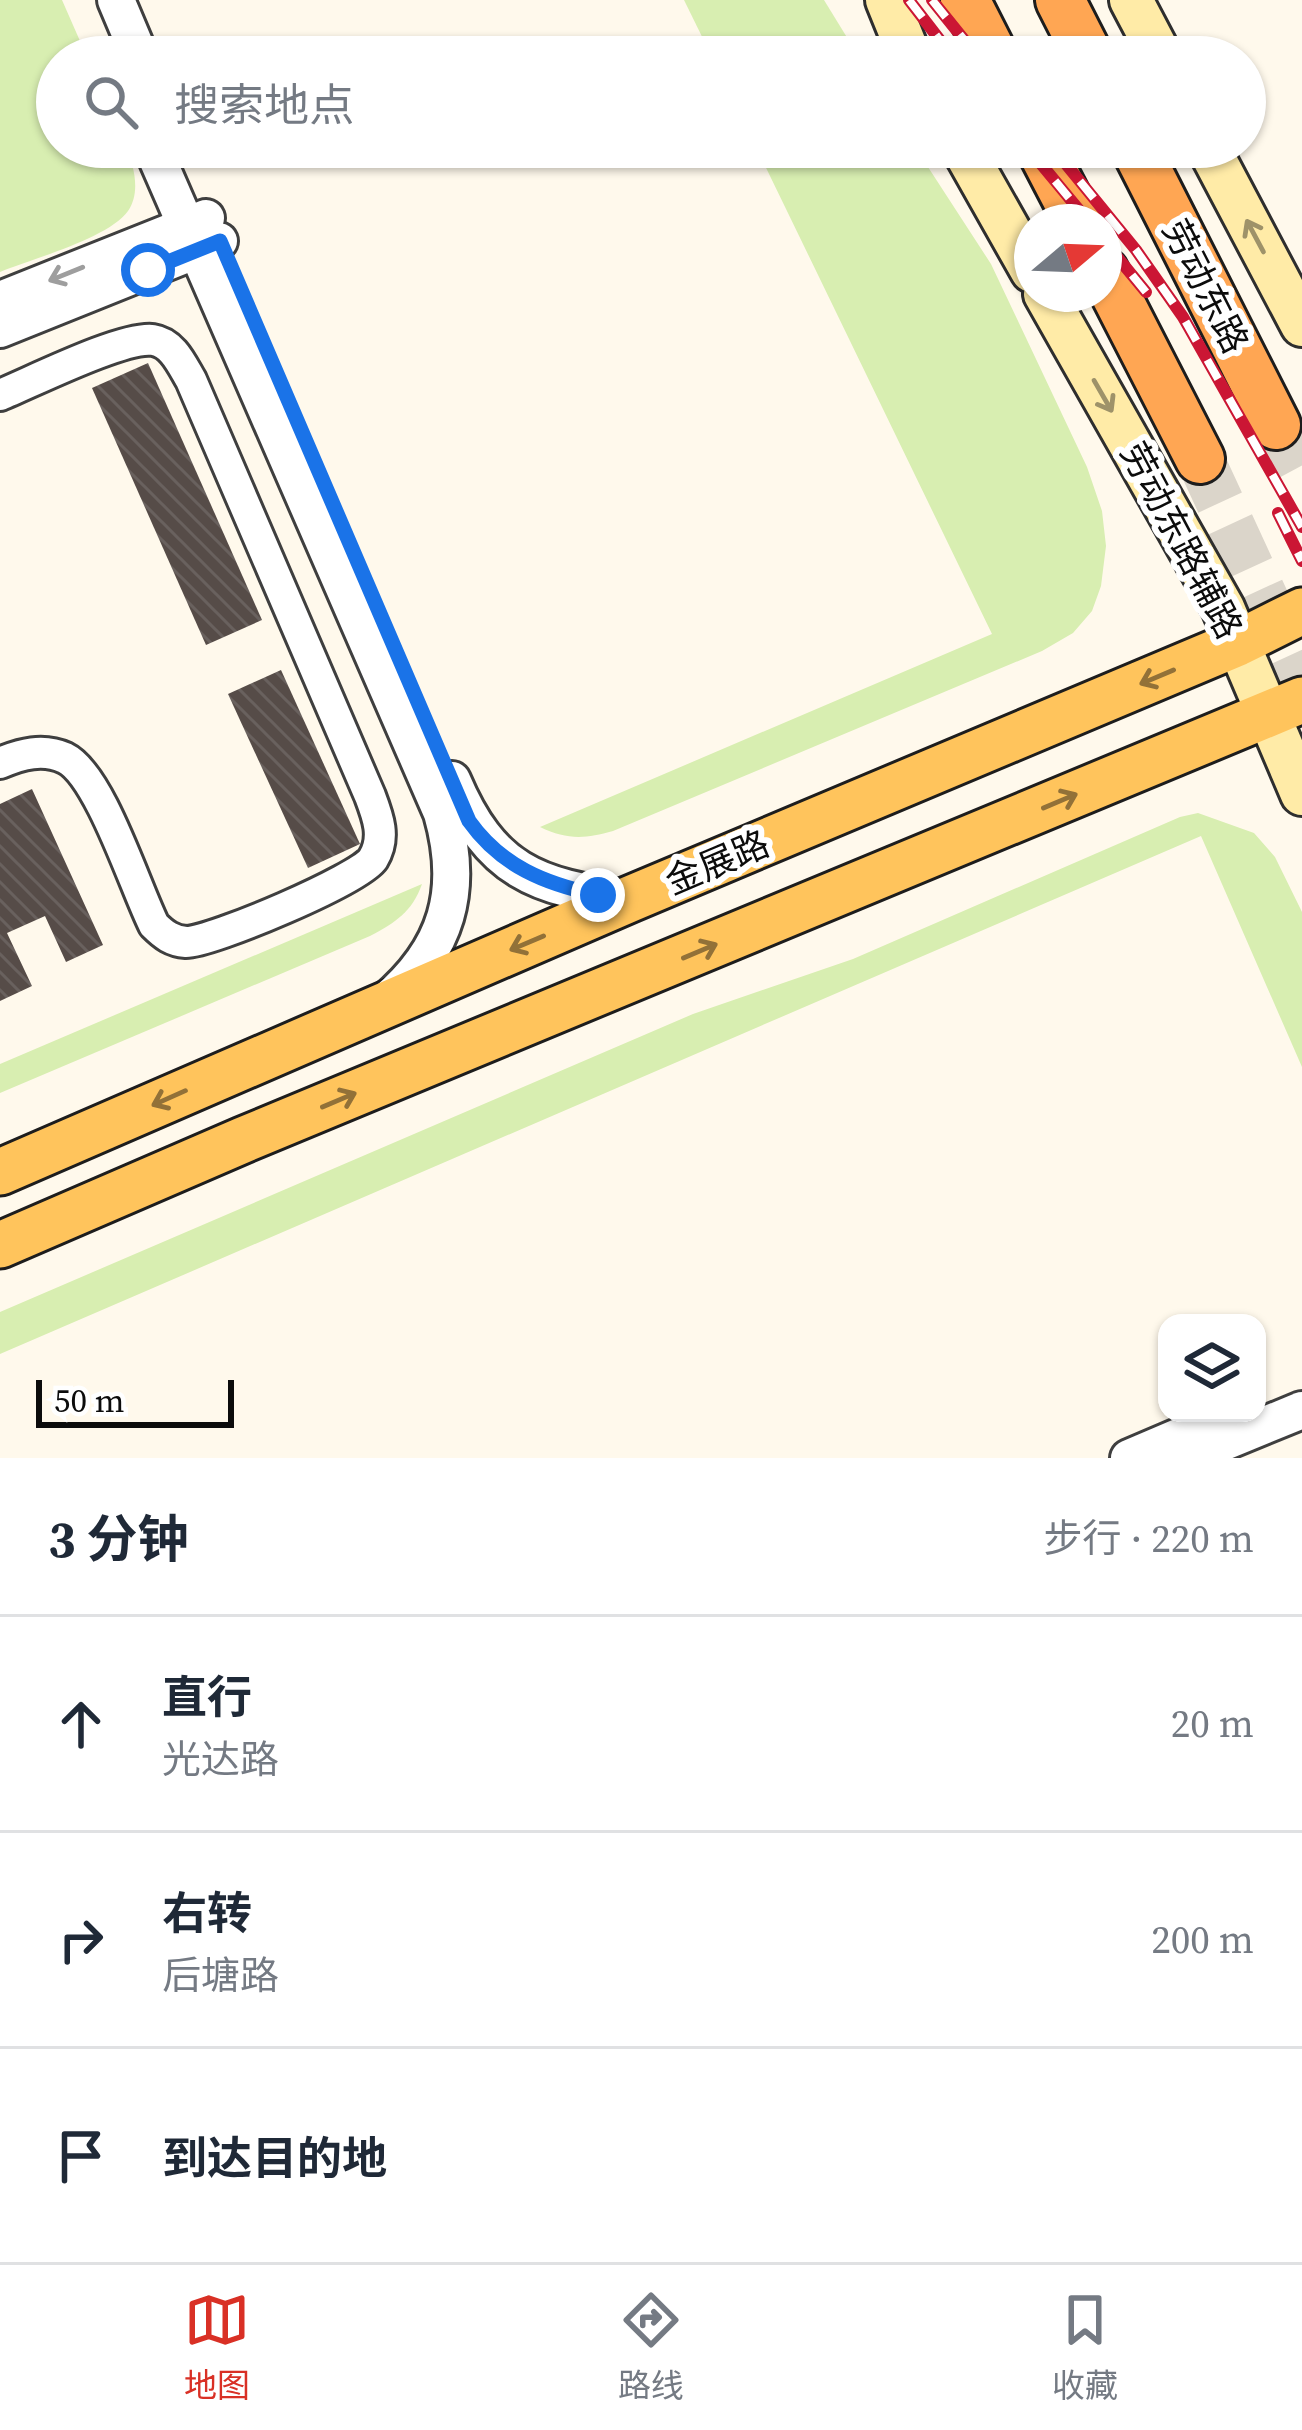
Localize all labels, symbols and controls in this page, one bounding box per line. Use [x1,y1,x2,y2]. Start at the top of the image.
search box [36,36,1266,168]
icon: search [78,69,144,135]
text: 搜索地点 [174,74,354,136]
north arrow [1014,204,1122,312]
street label: 劳动东路 [1151,211,1260,362]
one-way arrow [1243,219,1266,254]
route start [121,243,175,297]
one-way arrow [48,264,85,286]
one-way arrow [1091,377,1115,412]
street label: 劳动东路辅路 [1109,433,1254,647]
one-way arrow [1140,668,1177,689]
one-way arrow [1040,789,1077,810]
street label: 金展路 [658,819,776,906]
route end [571,868,625,922]
one-way arrow [510,933,546,955]
one-way arrow [680,939,717,960]
one-way arrow [320,1088,357,1109]
one-way arrow [152,1089,189,1110]
map controls [1158,1314,1266,1422]
button: layers [1158,1314,1266,1422]
scale bar [36,1374,234,1427]
text: 50 m [54,1378,124,1423]
text: 3 分钟 [48,1504,189,1574]
text: 步行 · 220 m [1043,1512,1254,1565]
text: 直行 [162,1666,252,1728]
icon: ahead [48,1691,114,1757]
text: 20 m [1171,1697,1254,1750]
text: 光达路 [162,1733,279,1786]
text: 右转 [162,1882,252,1944]
icon: right [48,1907,114,1973]
text: 200 m [1151,1913,1254,1966]
text: 后塘路 [162,1949,279,2002]
icon: arrive [48,2123,114,2189]
text: 到达目的地 [162,2127,387,2189]
tab: 地图 [184,2287,250,2408]
tab: 路线 [618,2287,684,2408]
tab: 收藏 [1052,2287,1118,2408]

